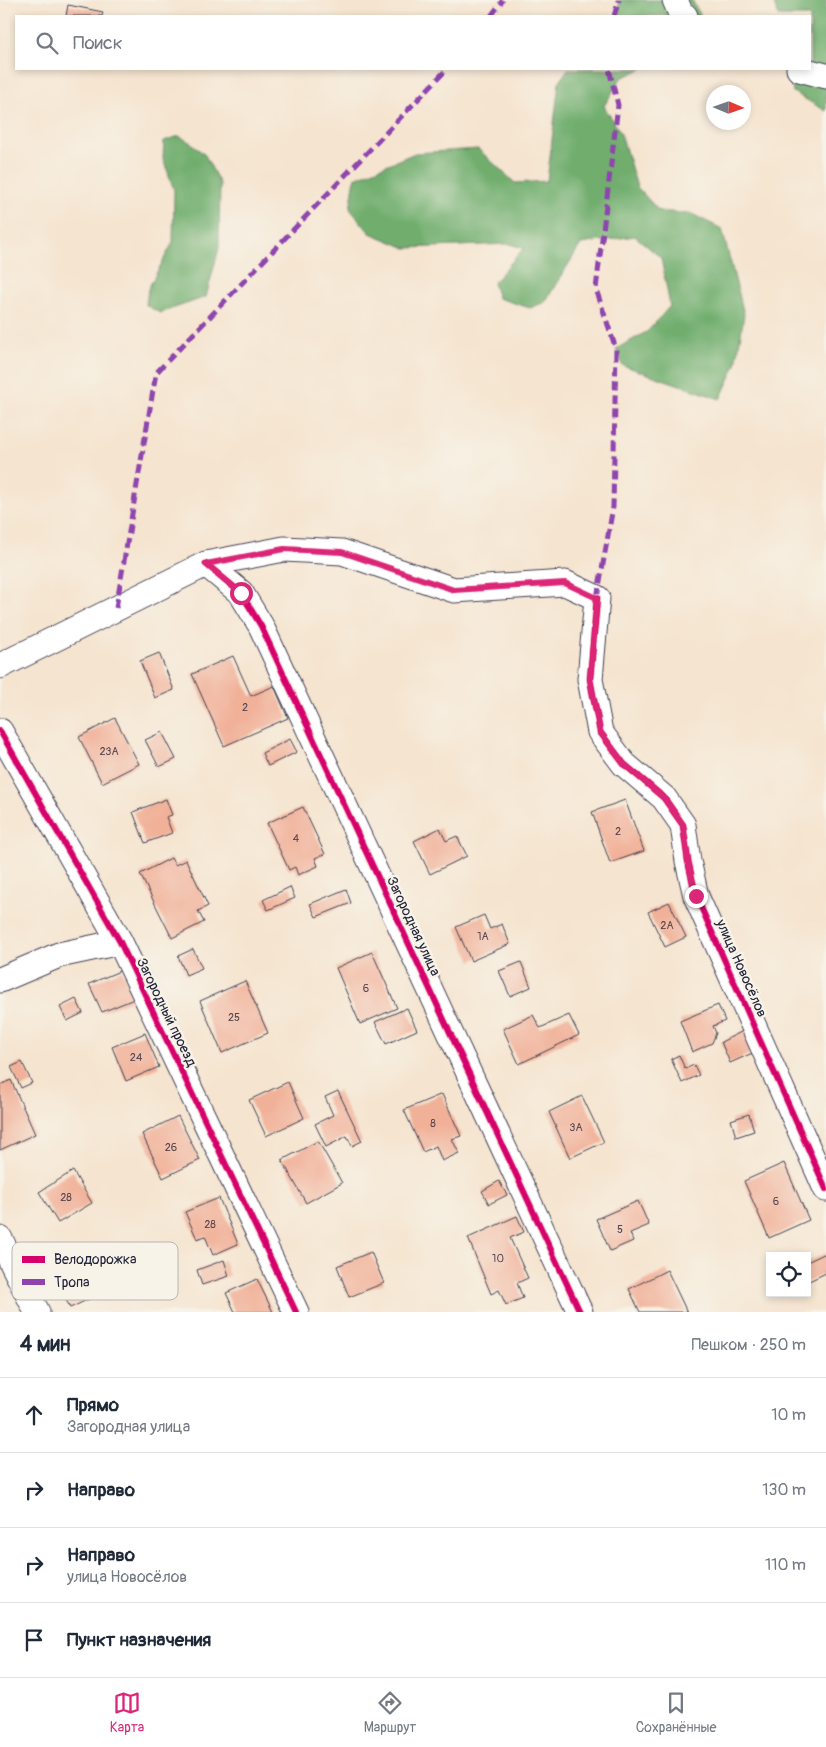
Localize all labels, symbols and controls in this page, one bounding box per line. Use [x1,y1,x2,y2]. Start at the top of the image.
search box [15,15,811,70]
icon: search [33,29,61,57]
text: Поиск [73,31,123,55]
north arrow [706,85,751,130]
route start [230,582,253,605]
house number: 2 [242,701,248,714]
house number: 23А [99,745,119,758]
house number: 2 [615,825,621,838]
house number: 4 [293,832,300,845]
street label: Загородная улица [383,874,444,979]
route end [685,885,708,908]
street label: улица Новосёлов [712,916,771,1020]
house number: 2А [660,919,674,932]
house number: 1А [477,930,489,943]
street label: Загородный проезд [133,955,200,1070]
house number: 6 [363,982,369,995]
house number: 25 [228,1011,240,1024]
house number: 24 [130,1051,143,1064]
house number: 8 [430,1117,436,1130]
house number: 3А [569,1121,583,1134]
house number: 26 [165,1141,177,1154]
house number: 28 [60,1191,72,1204]
house number: 6 [773,1195,779,1208]
house number: 28 [204,1218,216,1231]
house number: 5 [617,1223,623,1236]
legend [12,1242,178,1300]
text: Велодорожка [54,1251,136,1268]
house number: 10 [492,1252,504,1265]
map controls [766,1252,811,1297]
button: locate [766,1252,811,1297]
text: Тропа [54,1274,90,1291]
text: 4 мин [20,1331,70,1358]
text: Пешком · 250 m [691,1335,806,1355]
text: Прямо [67,1393,119,1417]
icon: ahead [20,1401,48,1429]
text: 10 m [771,1405,806,1425]
text: Загородная улица [67,1417,190,1437]
icon: right [20,1476,48,1504]
text: Направо [67,1478,135,1502]
text: 130 m [762,1480,806,1500]
text: Направо [67,1543,135,1567]
icon: right [20,1551,48,1579]
text: 110 m [765,1555,806,1575]
text: улица Новосёлов [67,1567,187,1587]
icon: arrive [20,1626,48,1654]
text: Пункт назначения [67,1628,211,1652]
tab: Карта [110,1689,144,1736]
tab: Маршрут [364,1689,416,1736]
tab: Сохранённые [636,1689,716,1736]

